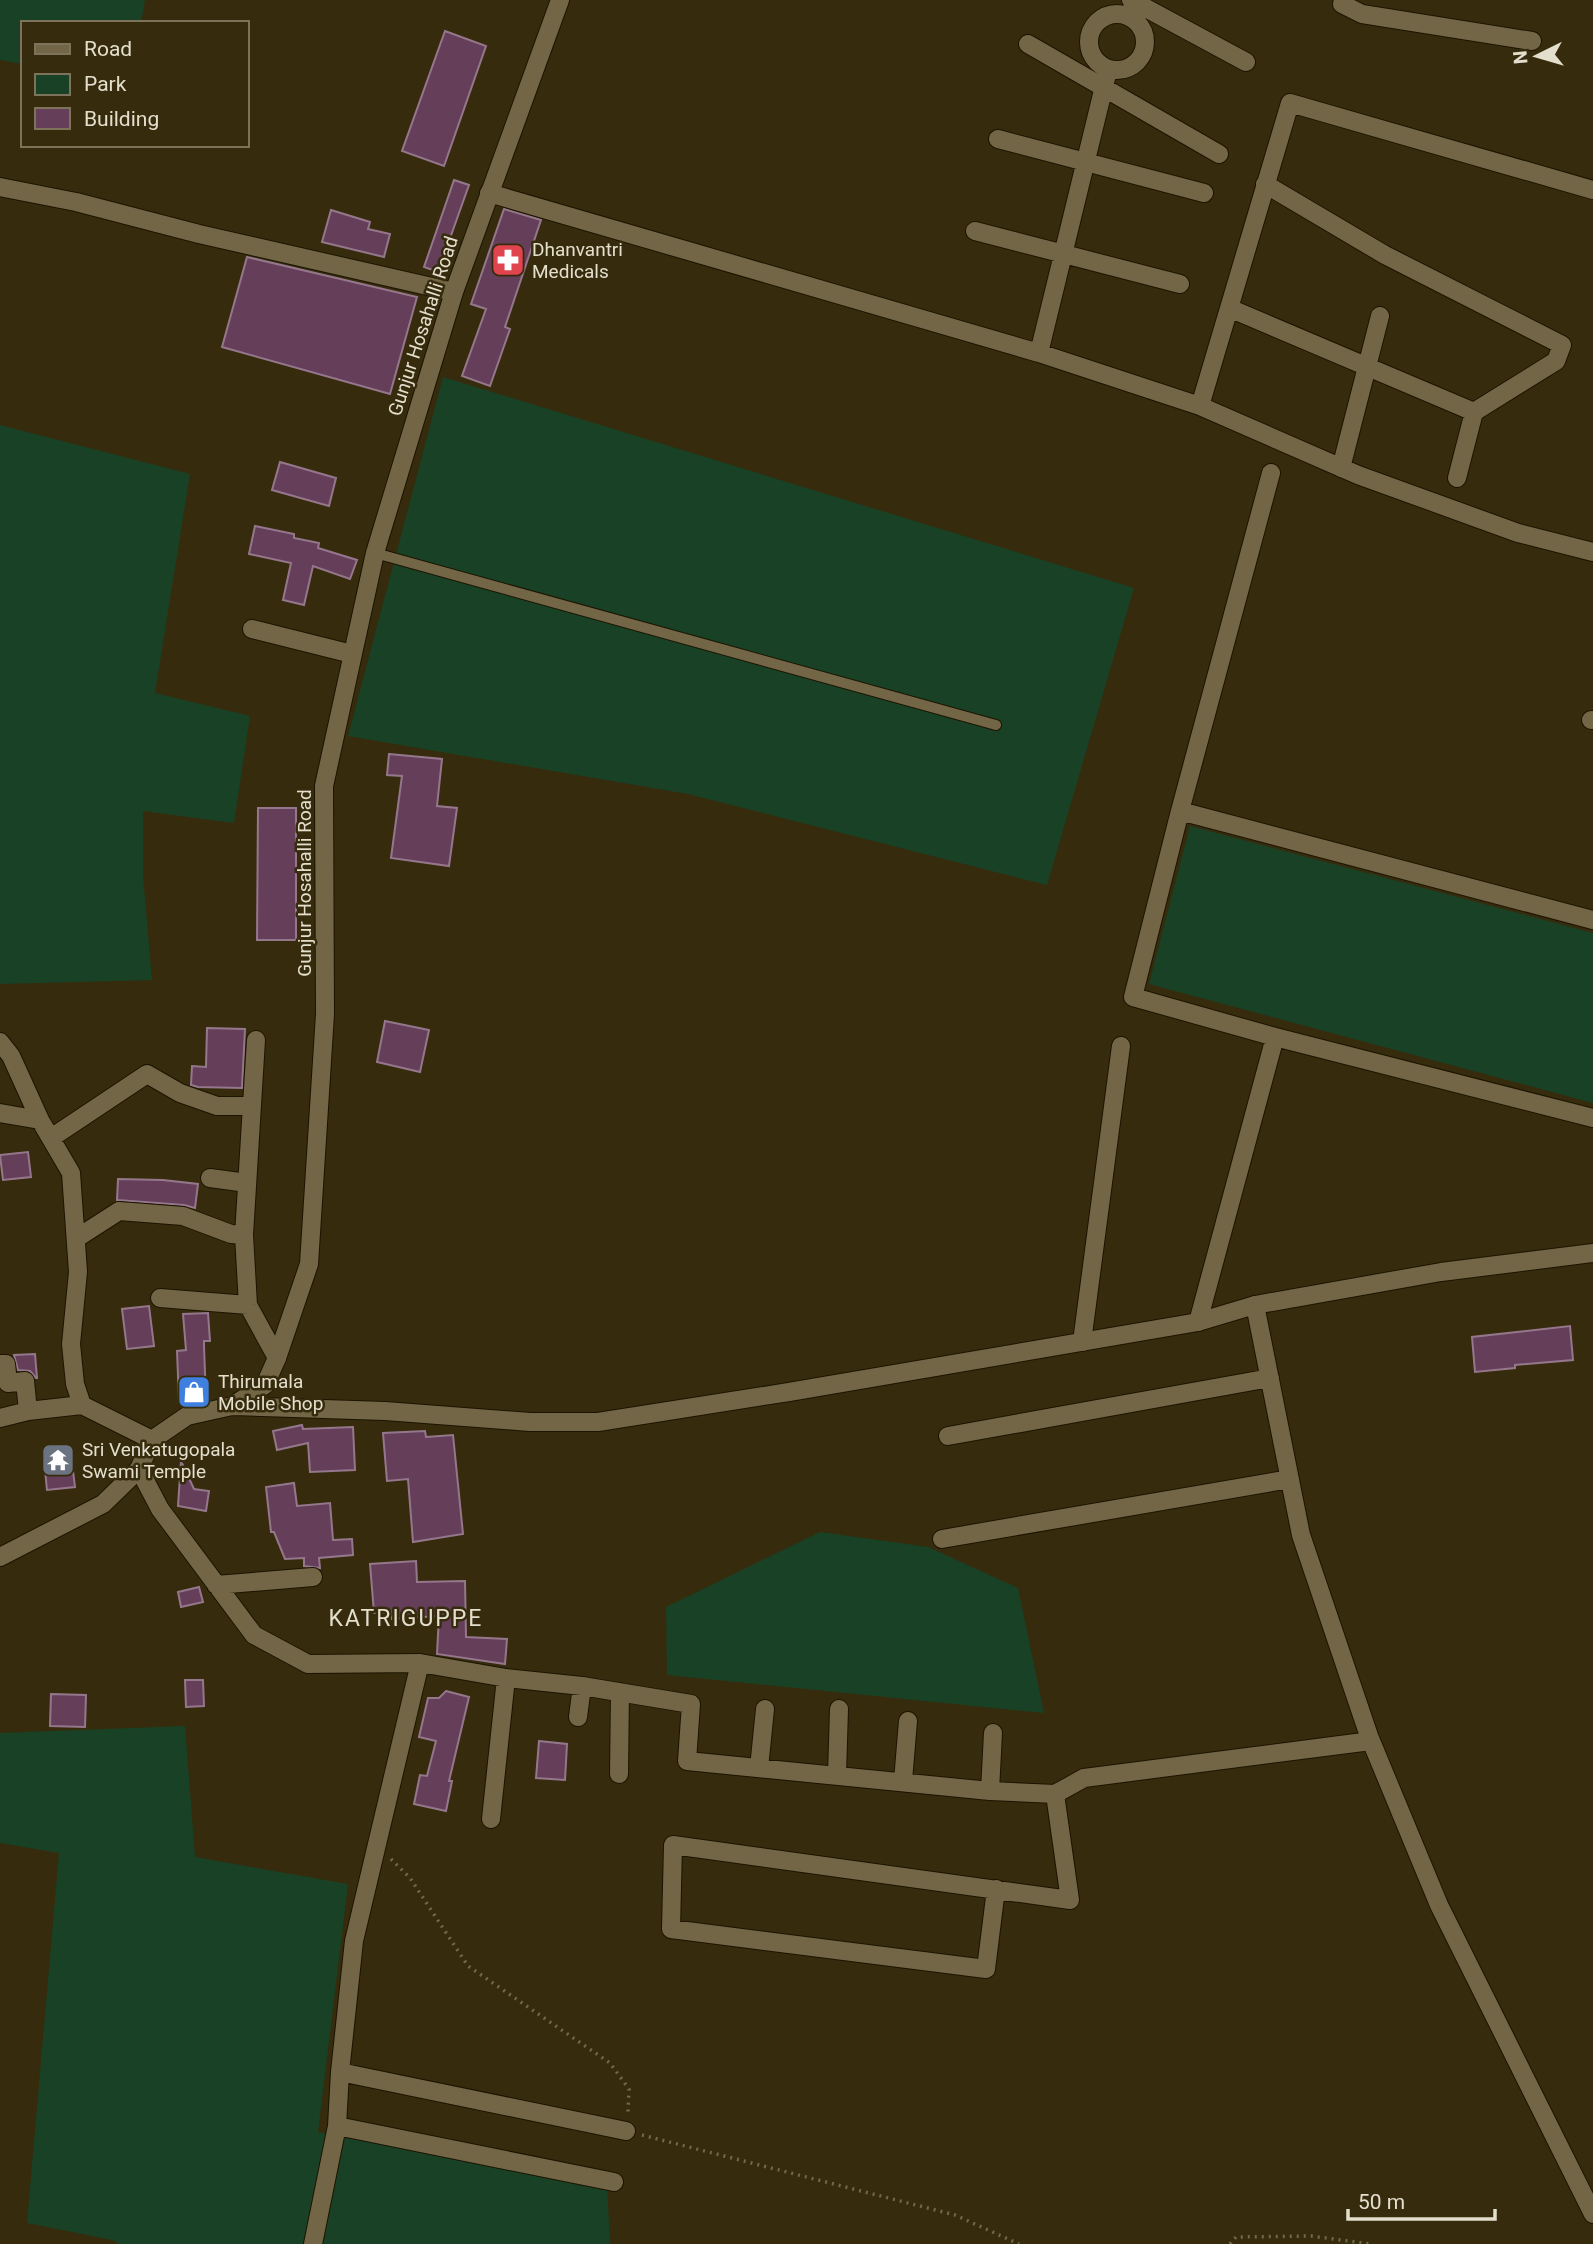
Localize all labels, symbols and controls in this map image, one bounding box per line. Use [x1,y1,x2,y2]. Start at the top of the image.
legend [21,21,248,147]
north arrow [1502,21,1572,91]
text: Road [84,37,132,61]
text: N [1509,50,1533,65]
text: Park [84,72,127,96]
text: Building [84,107,159,131]
street label: Gunjur Hosahalli Road [383,233,463,419]
place label: Dhanvantri Medicals [532,238,623,283]
pharmacy icon: Dhanvantri Medicals [489,241,527,279]
street label: Gunjur Hosahalli Road [293,789,316,977]
place label: Thirumala Mobile Shop [218,1370,323,1415]
shop icon: Thirumala Mobile Shop [175,1373,213,1411]
place label: Sri Venkatugopala Swami Temple [82,1438,235,1483]
temple icon: Sri Venkatugopala Swami Temple [39,1441,77,1479]
district label: KATRIGUPPE [329,1605,483,1632]
scale bar [1348,2178,1495,2222]
text: 50 m [1358,2190,1405,2214]

